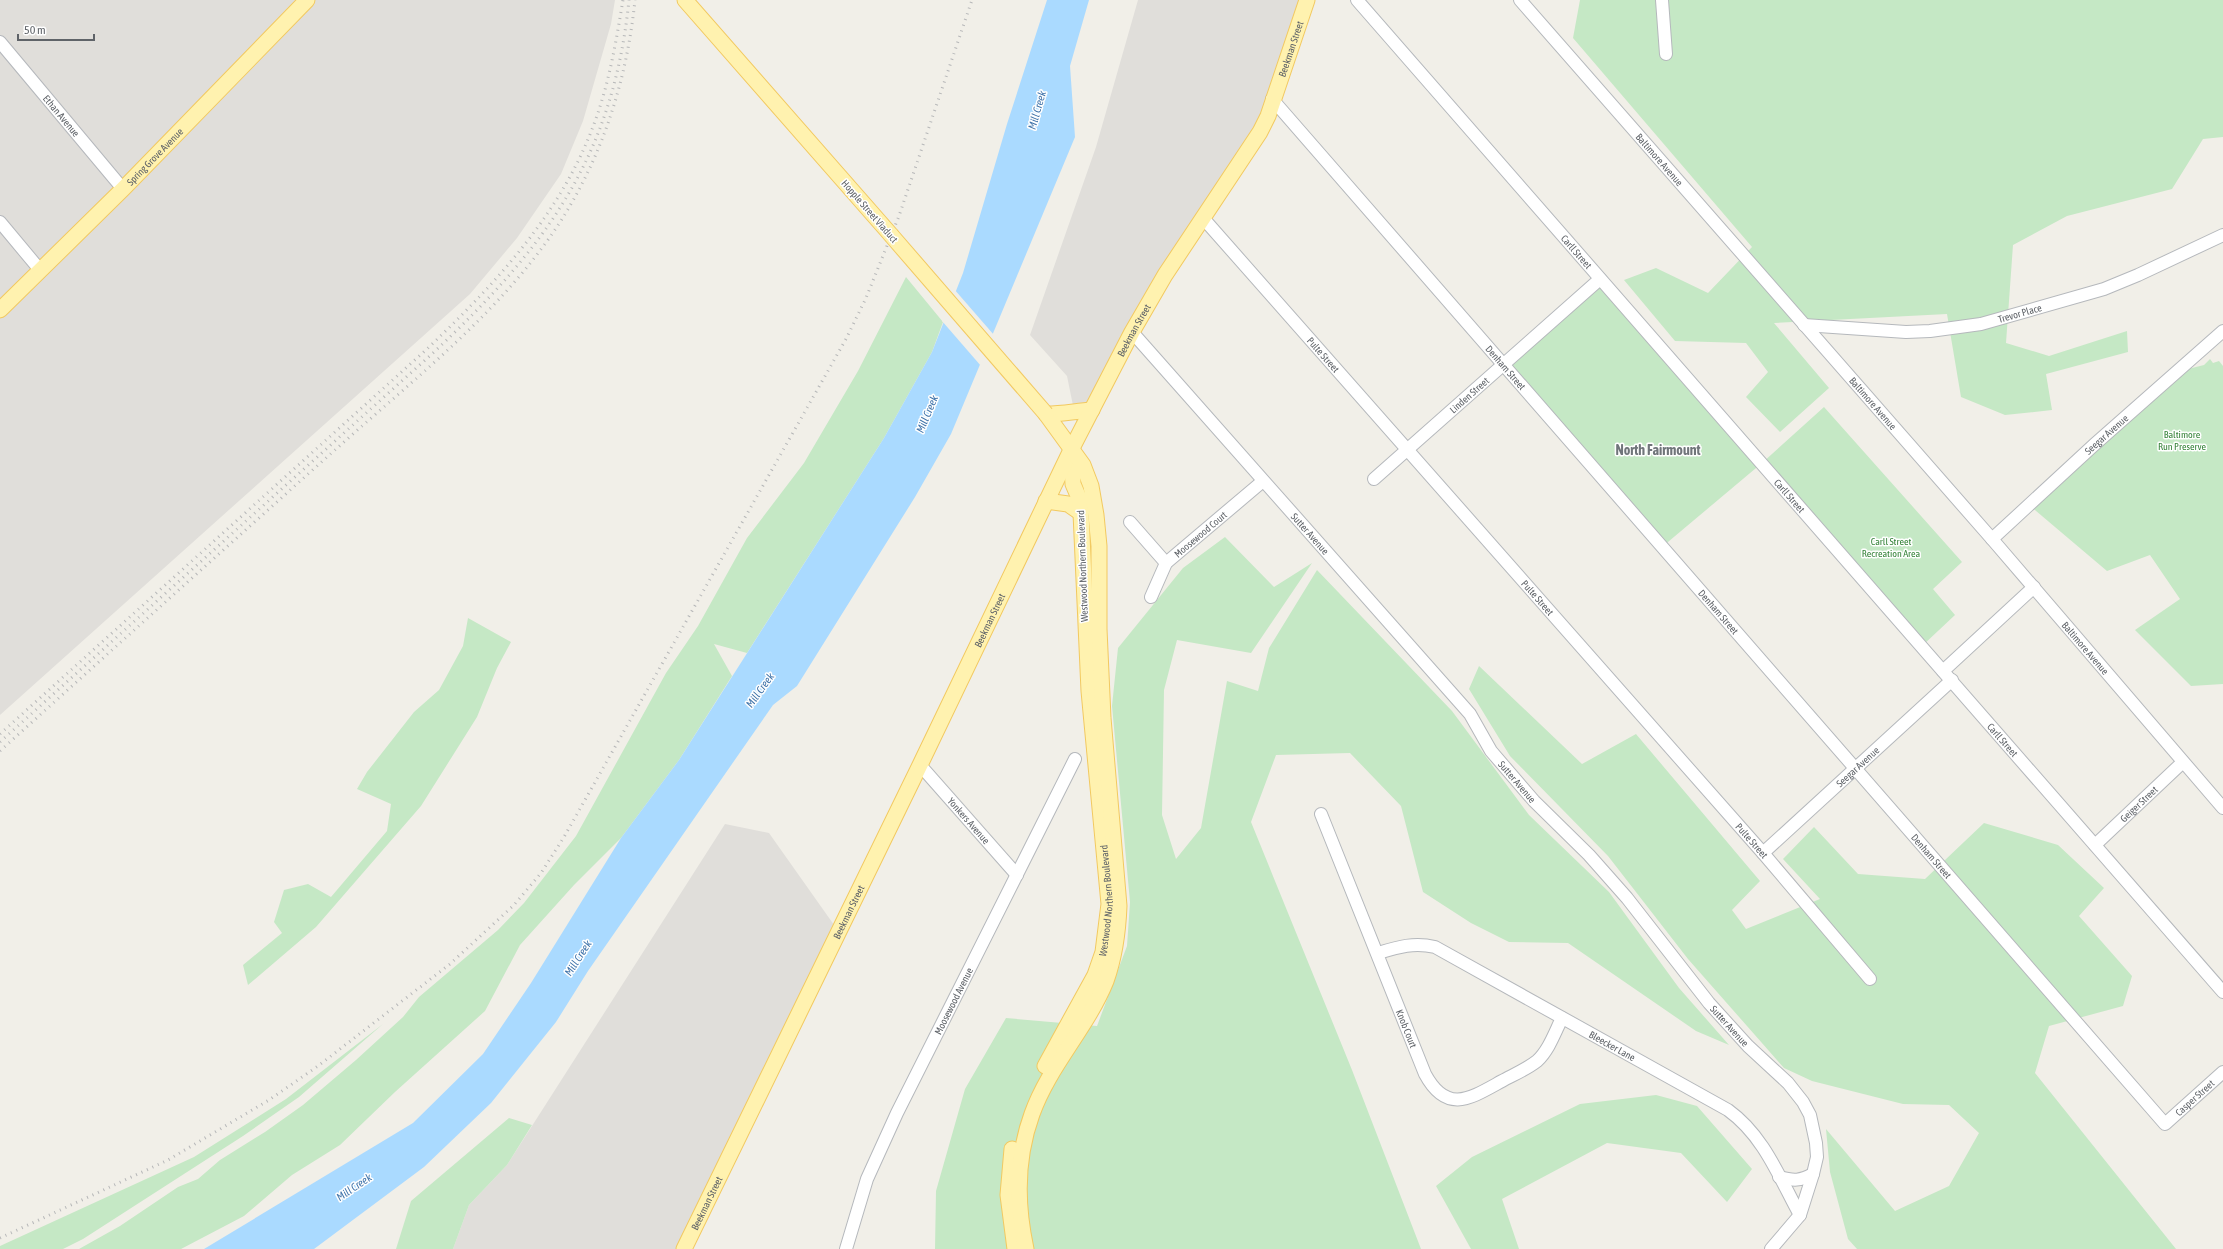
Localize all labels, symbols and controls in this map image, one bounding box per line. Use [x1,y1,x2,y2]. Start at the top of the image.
scale bar [18,16,94,42]
street label: Beekman Street [1277,19,1306,78]
text: 50 m [24,23,46,37]
water label: Mill Creek [1026,89,1048,131]
street label: Ethan Avenue [41,93,82,139]
street label: Spring Grove Avenue [125,126,186,188]
street label: Baltimore Avenue [1633,131,1685,189]
street label: Hopple Street Viaduct [839,178,900,245]
street label: Carll Street [1559,233,1594,271]
street label: Beekman Street [1115,302,1153,359]
street label: Trevor Place [1997,302,2043,325]
street label: Pulte Street [1305,335,1341,375]
street label: Denham Street [1483,343,1528,392]
street label: Linden Street [1448,375,1491,415]
street label: Baltimore Avenue [1847,375,1899,432]
water label: Mill Creek [914,393,940,435]
street label: Seegar Avenue [2083,412,2131,457]
park label: Baltimore Run Preserve [2158,429,2206,452]
district label: North Fairmount [1615,442,1701,458]
street label: Carll Street [1772,477,1807,515]
street label: Moosewood Court [1172,509,1229,560]
street label: Westwood Northern Boulevard [1075,510,1090,622]
street label: Sutter Avenue [1289,511,1331,557]
park label: Carll Street Recreation Area [1862,536,1921,559]
street label: Pulte Street [1519,578,1556,618]
street label: Denham Street [1696,588,1741,637]
street label: Beekman Street [972,592,1007,649]
street label: Baltimore Avenue [2060,620,2111,677]
water label: Mill Creek [743,670,777,710]
street label: Carll Street [1985,721,2020,759]
street label: Seegar Avenue [1834,744,1882,789]
street label: Sutter Avenue [1496,759,1538,805]
street label: Geiger Street [2118,784,2160,824]
street label: Yonkers Avenue [945,796,992,846]
street label: Pulte Street [1733,821,1770,861]
street label: Denham Street [1909,832,1953,881]
street label: Westwood Northern Boulevard [1097,844,1115,958]
street label: Beekman Street [831,883,867,941]
water label: Mill Creek [562,938,594,978]
street label: Moosewood Avenue [932,966,975,1036]
street label: Sutter Avenue [1708,1003,1751,1049]
street label: Knob Court [1394,1008,1419,1050]
street label: Bleecker Lane [1587,1029,1637,1064]
street label: Casper Street [2173,1078,2217,1118]
water label: Mill Creek [334,1171,374,1203]
street label: Beekman Street [689,1175,725,1232]

